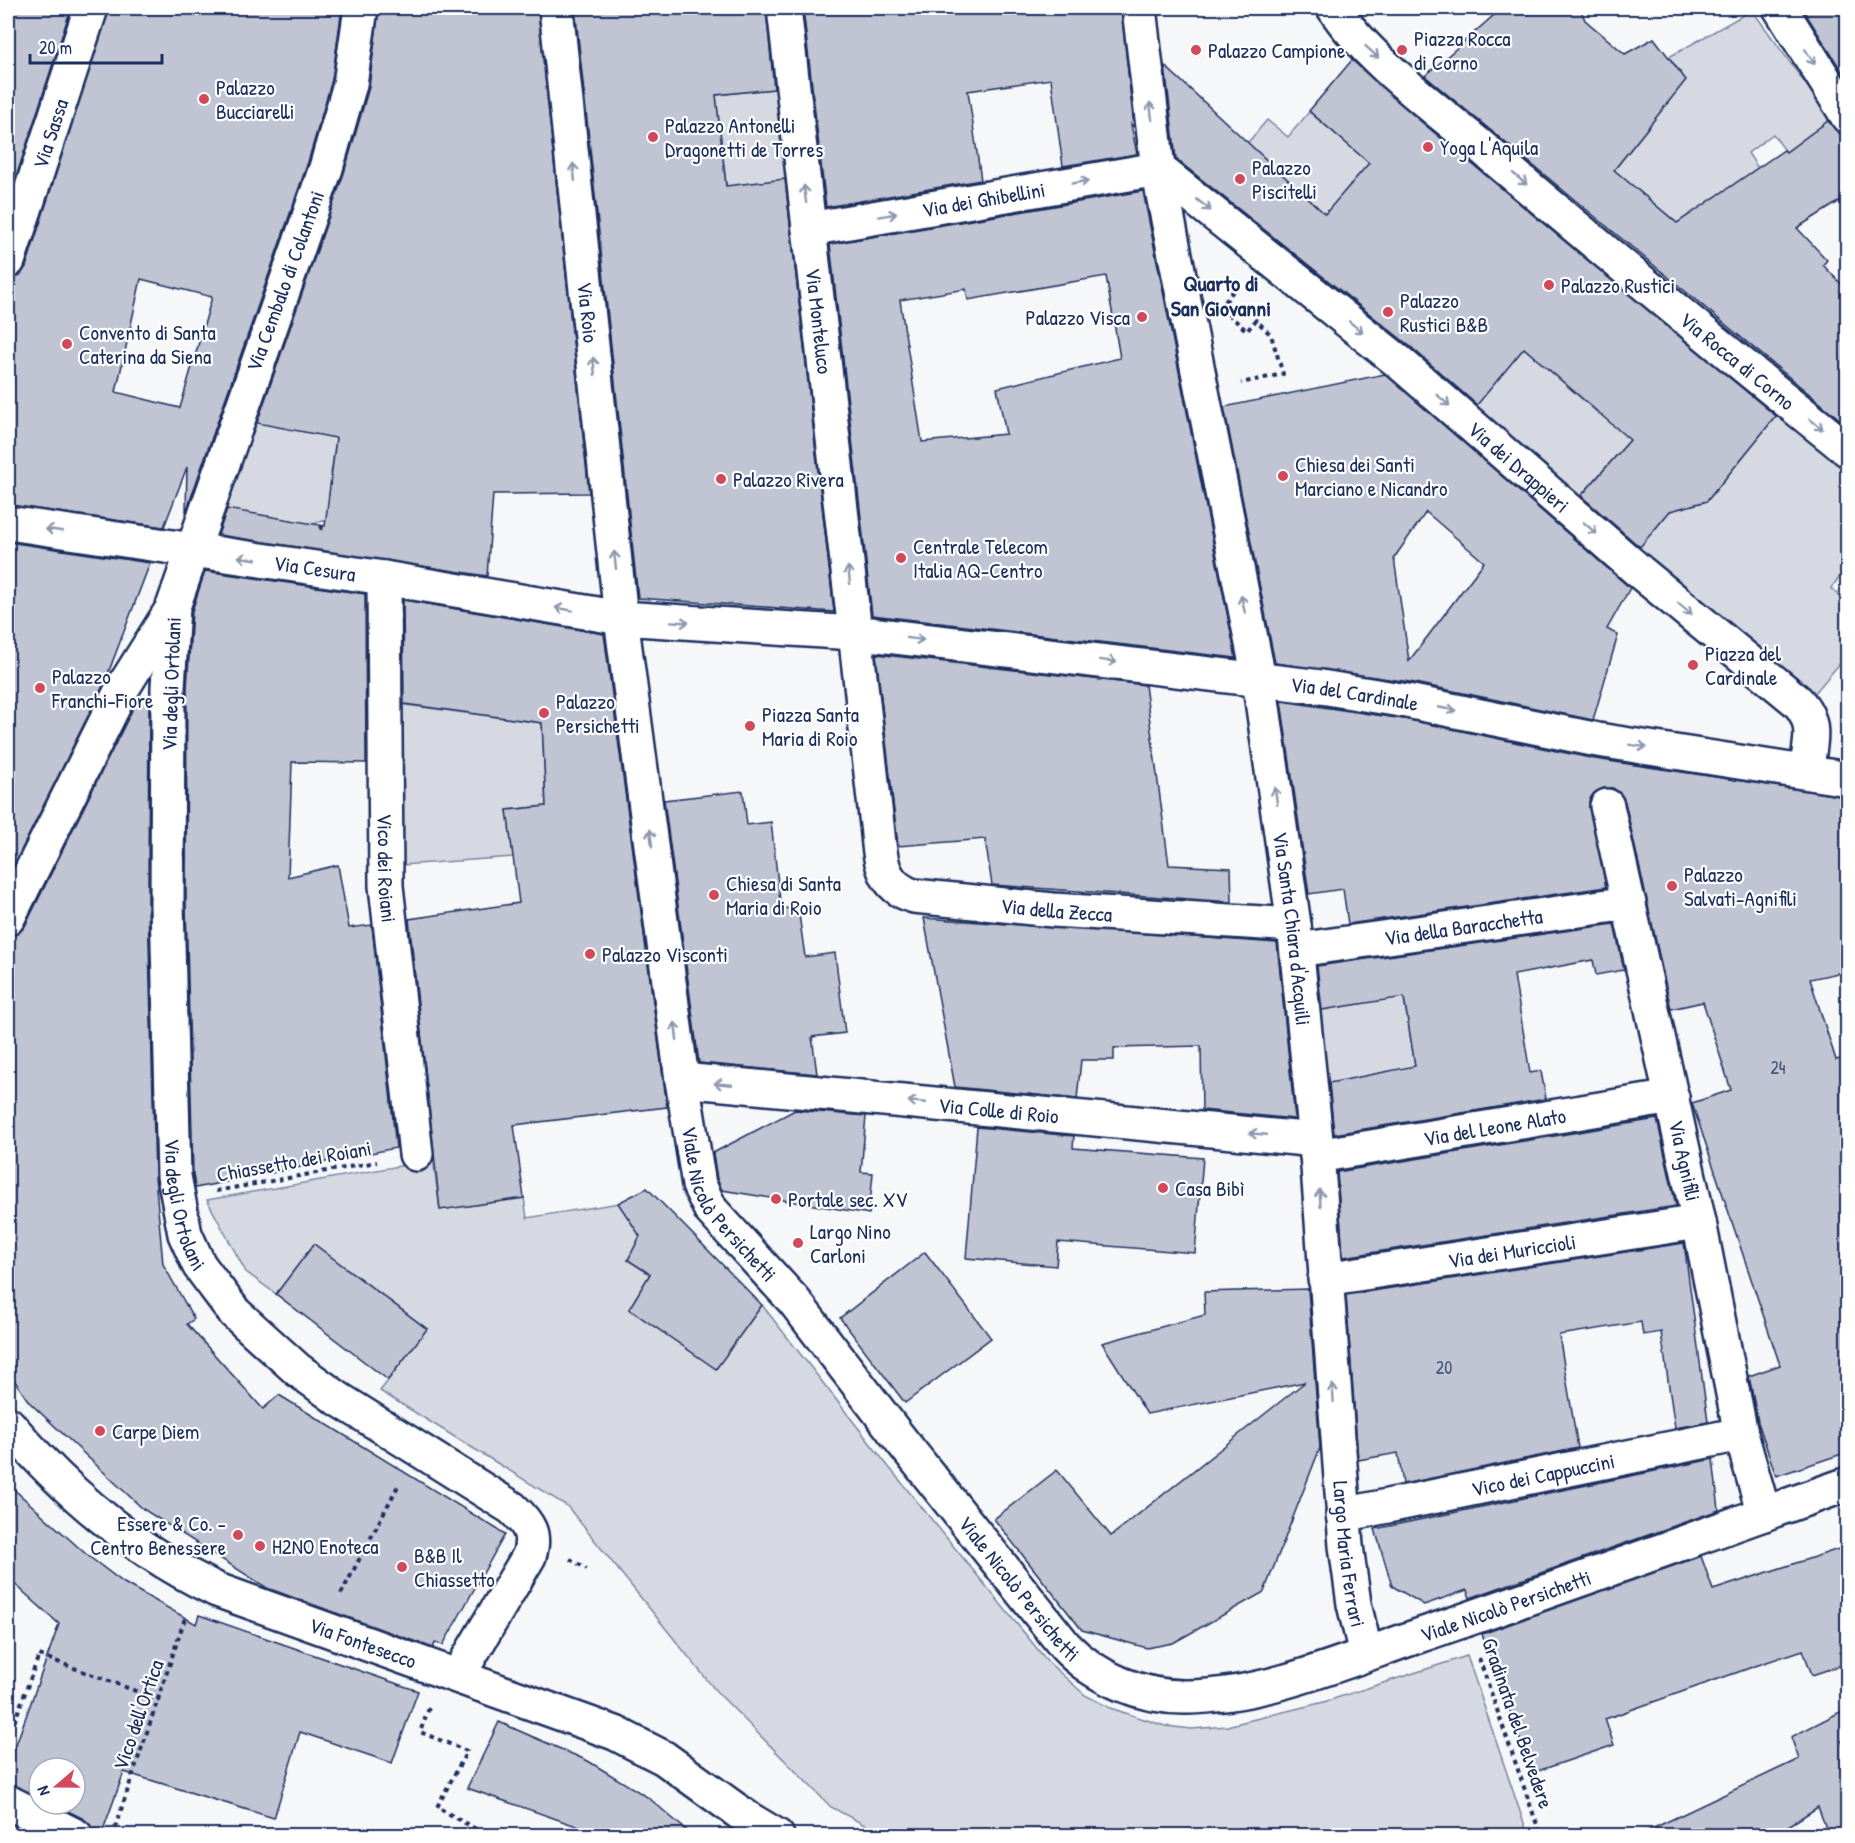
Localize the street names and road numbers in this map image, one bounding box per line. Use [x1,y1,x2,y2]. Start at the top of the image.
street label: Via Sassa [25,95,75,172]
street label: Via dei Ghibellini [920,174,1047,224]
street label: Via Cembalo di Colantoni [239,187,331,375]
street label: Via Monteluco [799,267,840,375]
street label: Via Roio [571,281,606,344]
street label: Via Rocca di Corno [1674,305,1801,416]
street label: Via dei Drappieri [1462,414,1576,519]
street label: Via Cesura [272,548,358,588]
street label: Via degli Ortolani [154,617,188,751]
street label: Via del Cardinale [1289,669,1421,717]
street label: Vico dei Roiani [371,813,404,924]
street label: Via Santa Chiara d'Acquili [1266,830,1319,1027]
street label: Via della Zecca [999,890,1113,928]
street label: Via della Baracchetta [1382,901,1544,952]
street label: Via Colle di Roio [937,1090,1060,1130]
street label: Via del Leone Alato [1421,1100,1568,1153]
street label: Via Agnifili [1662,1117,1708,1204]
street label: Viale Nicolò Persichetti [675,1124,784,1288]
street label: Chiassetto dei Roiani [214,1133,374,1189]
street label: Via degli Ortolani [159,1138,213,1277]
street label: Via dei Muriccioli [1446,1226,1578,1275]
street label: Vico dei Cappuccini [1469,1446,1617,1503]
street label: Largo Maria Ferrari [1327,1480,1374,1630]
street label: Viale Nicolò Persichetti [952,1510,1086,1668]
street label: Viale Nicolò Persichetti [1416,1562,1595,1649]
street label: Via Fontesecco [305,1610,421,1675]
street label: Gradinata del Belvedere [1475,1634,1561,1812]
street label: Vico dell'Ortica [106,1656,170,1774]

